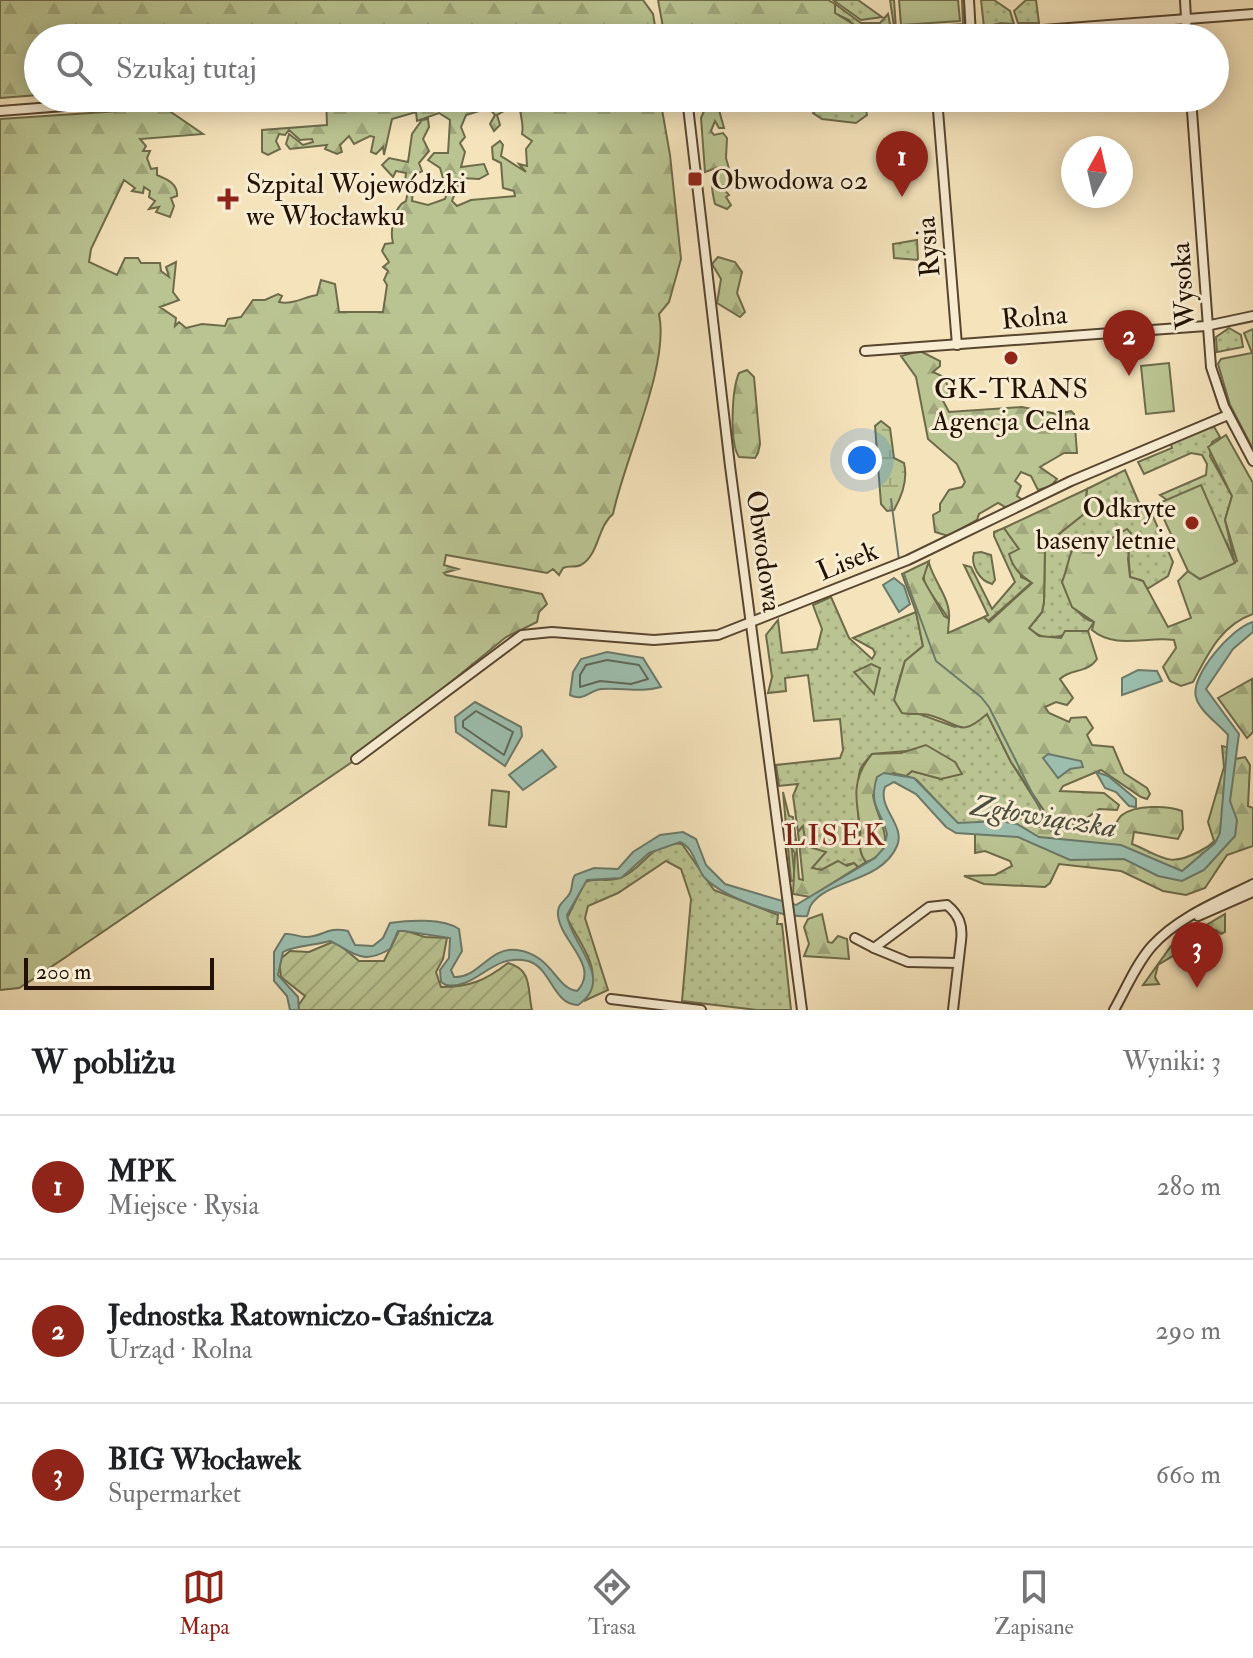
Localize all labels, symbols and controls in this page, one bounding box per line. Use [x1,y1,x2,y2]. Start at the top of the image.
search box [24,24,1229,112]
icon: search [52,46,96,90]
text: Szukaj tutaj [116,50,257,87]
pin: 1 [876,131,928,197]
north arrow [1061,136,1133,208]
place label: Obwodowa 02 [711,163,868,198]
place label: Szpital Wojewódzki we Włocławku [246,167,467,234]
marker: Obwodowa 02 [686,170,704,188]
marker: Szpital Wojewódzki we Włocławku [217,188,239,210]
street label: Rysia [908,215,949,278]
street label: Wysoka [1163,241,1204,332]
street label: Rolna [1000,297,1069,338]
pin: 2 [1103,310,1155,376]
marker: GK-TRANS Agencja Celna [1002,349,1020,367]
place label: GK-TRANS Agencja Celna [931,372,1091,439]
your location [842,440,882,480]
street label: Obwodowa [738,488,789,615]
place label: Odkryte baseny letnie [1036,491,1176,558]
marker: Odkryte baseny letnie [1183,514,1201,532]
street label: Lisek [812,533,884,589]
water label: Zgłowiączka [967,786,1119,846]
district label: LISEK [783,817,887,854]
pin: 3 [1171,922,1223,988]
scale bar [24,954,214,990]
text: 200 m [36,958,91,986]
text: W pobliżu [32,1041,176,1084]
text: Wyniki: 3 [1123,1046,1221,1078]
text: MPK [108,1153,176,1190]
text: 1 [53,1171,63,1203]
text: 280 m [1157,1171,1221,1203]
text: Miejsce · Rysia [108,1190,259,1222]
text: Jednostka Ratowniczo-Gaśnicza [108,1297,493,1334]
text: 2 [51,1315,65,1347]
text: 290 m [1156,1315,1221,1347]
text: Urząd · Rolna [108,1334,252,1366]
text: BIG Włocławek [108,1441,301,1478]
text: 3 [53,1459,63,1491]
text: 660 m [1156,1459,1221,1491]
text: Supermarket [108,1478,241,1510]
tab: Mapa [179,1565,230,1641]
tab: Trasa [588,1565,636,1641]
tab: Zapisane [994,1565,1074,1641]

